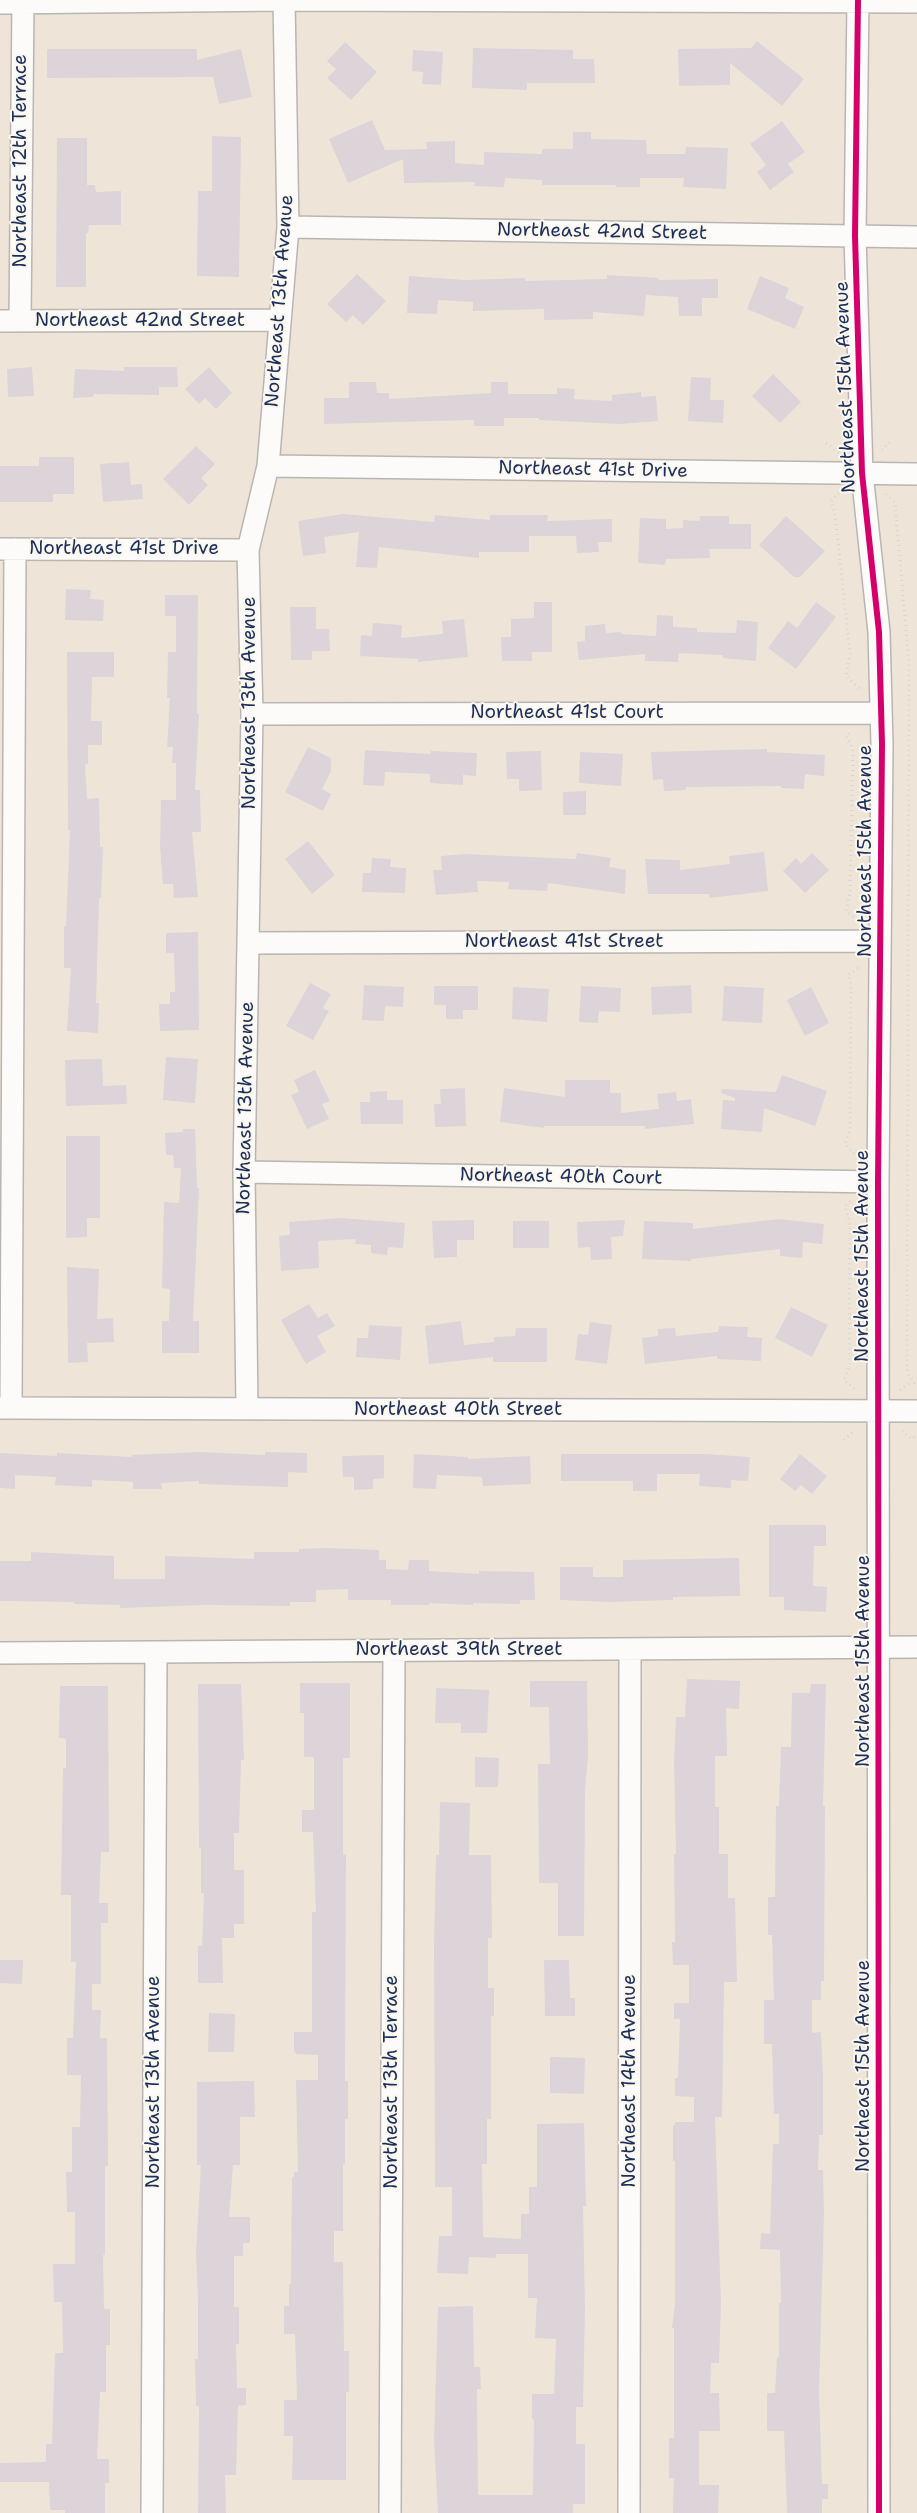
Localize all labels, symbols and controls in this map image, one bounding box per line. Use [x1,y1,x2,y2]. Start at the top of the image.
street label: Northeast 12th Terrace [10,54,32,268]
street label: Northeast 13th Avenue [261,194,299,408]
street label: Northeast 42nd Street [497,219,707,245]
street label: Northeast 15th Avenue [831,280,861,494]
street label: Northeast 42nd Street [35,310,245,332]
street label: Northeast 41st Drive [498,457,688,483]
street label: Northeast 41st Drive [29,538,219,560]
street label: Northeast 13th Avenue [239,596,261,810]
street label: Northeast 41st Court [470,702,664,724]
street label: Northeast 15th Avenue [855,745,877,957]
street label: Northeast 41st Street [464,931,664,953]
street label: Northeast 13th Avenue [233,1001,259,1215]
street label: Northeast 15th Avenue [852,1150,874,1362]
street label: Northeast 40th Court [459,1164,663,1190]
street label: Northeast 40th Street [354,1399,562,1421]
street label: Northeast 15th Avenue [853,1555,875,1767]
street label: Northeast 39th Street [355,1639,563,1661]
street label: Northeast 15th Avenue [853,1960,875,2172]
street label: Northeast 14th Avenue [619,1974,641,2188]
street label: Northeast 13th Avenue [143,1975,165,2189]
street label: Northeast 13th Terrace [381,1975,403,2189]

